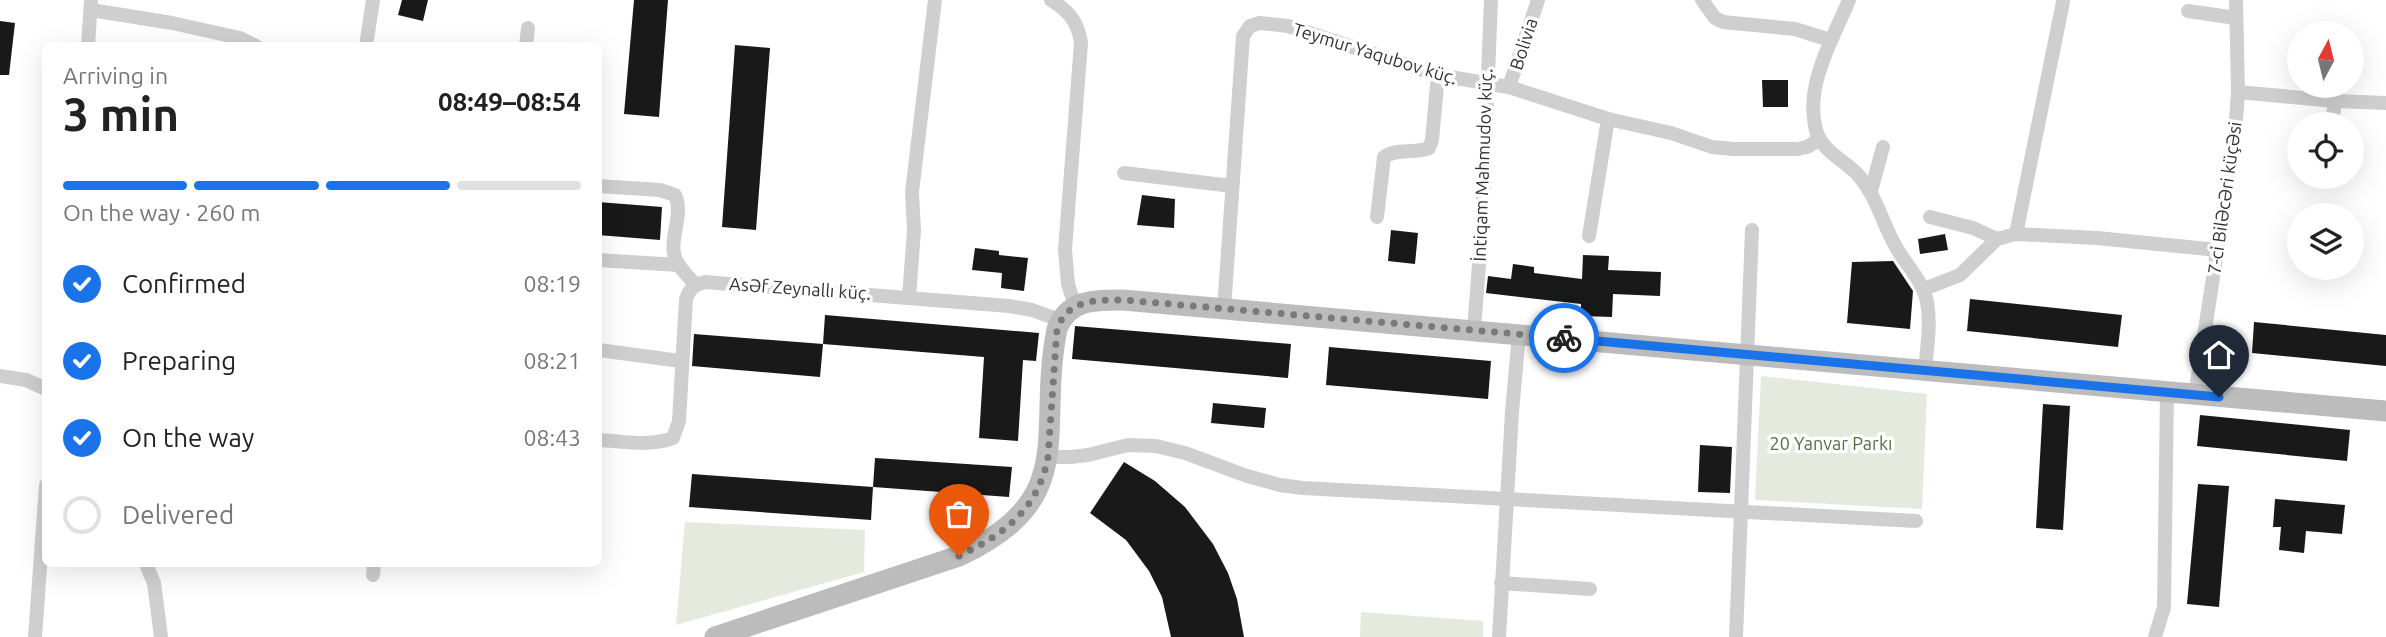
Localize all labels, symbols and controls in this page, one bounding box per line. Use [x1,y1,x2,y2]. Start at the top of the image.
street label: Bolivia [1505,15,1541,72]
street label: Teymur Yaqubov küç. [1291,19,1460,88]
north arrow [2287,21,2364,98]
map controls [2287,21,2364,280]
text: Arriving in [63,63,168,88]
street label: İntiqam Mahmudov küç. [1469,68,1495,262]
text: 08:49–08:54 [438,87,581,116]
text: 3 min [63,88,179,140]
button: locate [2287,112,2364,189]
street label: 7-ci Biləcəri küçəsi [2203,120,2245,276]
text: On the way · 260 m [63,200,260,225]
button: layers [2287,203,2364,280]
icon: check [63,265,101,303]
text: Confirmed [122,269,246,298]
text: 08:19 [523,271,581,296]
street label: Asəf Zeynallı küç. [729,273,872,303]
courier [1529,303,1599,373]
icon: bike [1545,319,1583,357]
pin [2189,325,2249,397]
icon: home [2200,336,2238,374]
icon: check [63,342,101,380]
text: Preparing [122,346,236,375]
text: 08:21 [523,348,581,373]
icon: check [63,419,101,457]
text: On the way [122,423,254,452]
text: 08:43 [523,425,581,450]
park label: 20 Yanvar Parkı [1770,433,1892,453]
pin [929,484,989,556]
icon: bag [940,495,978,533]
text: Delivered [122,500,234,529]

